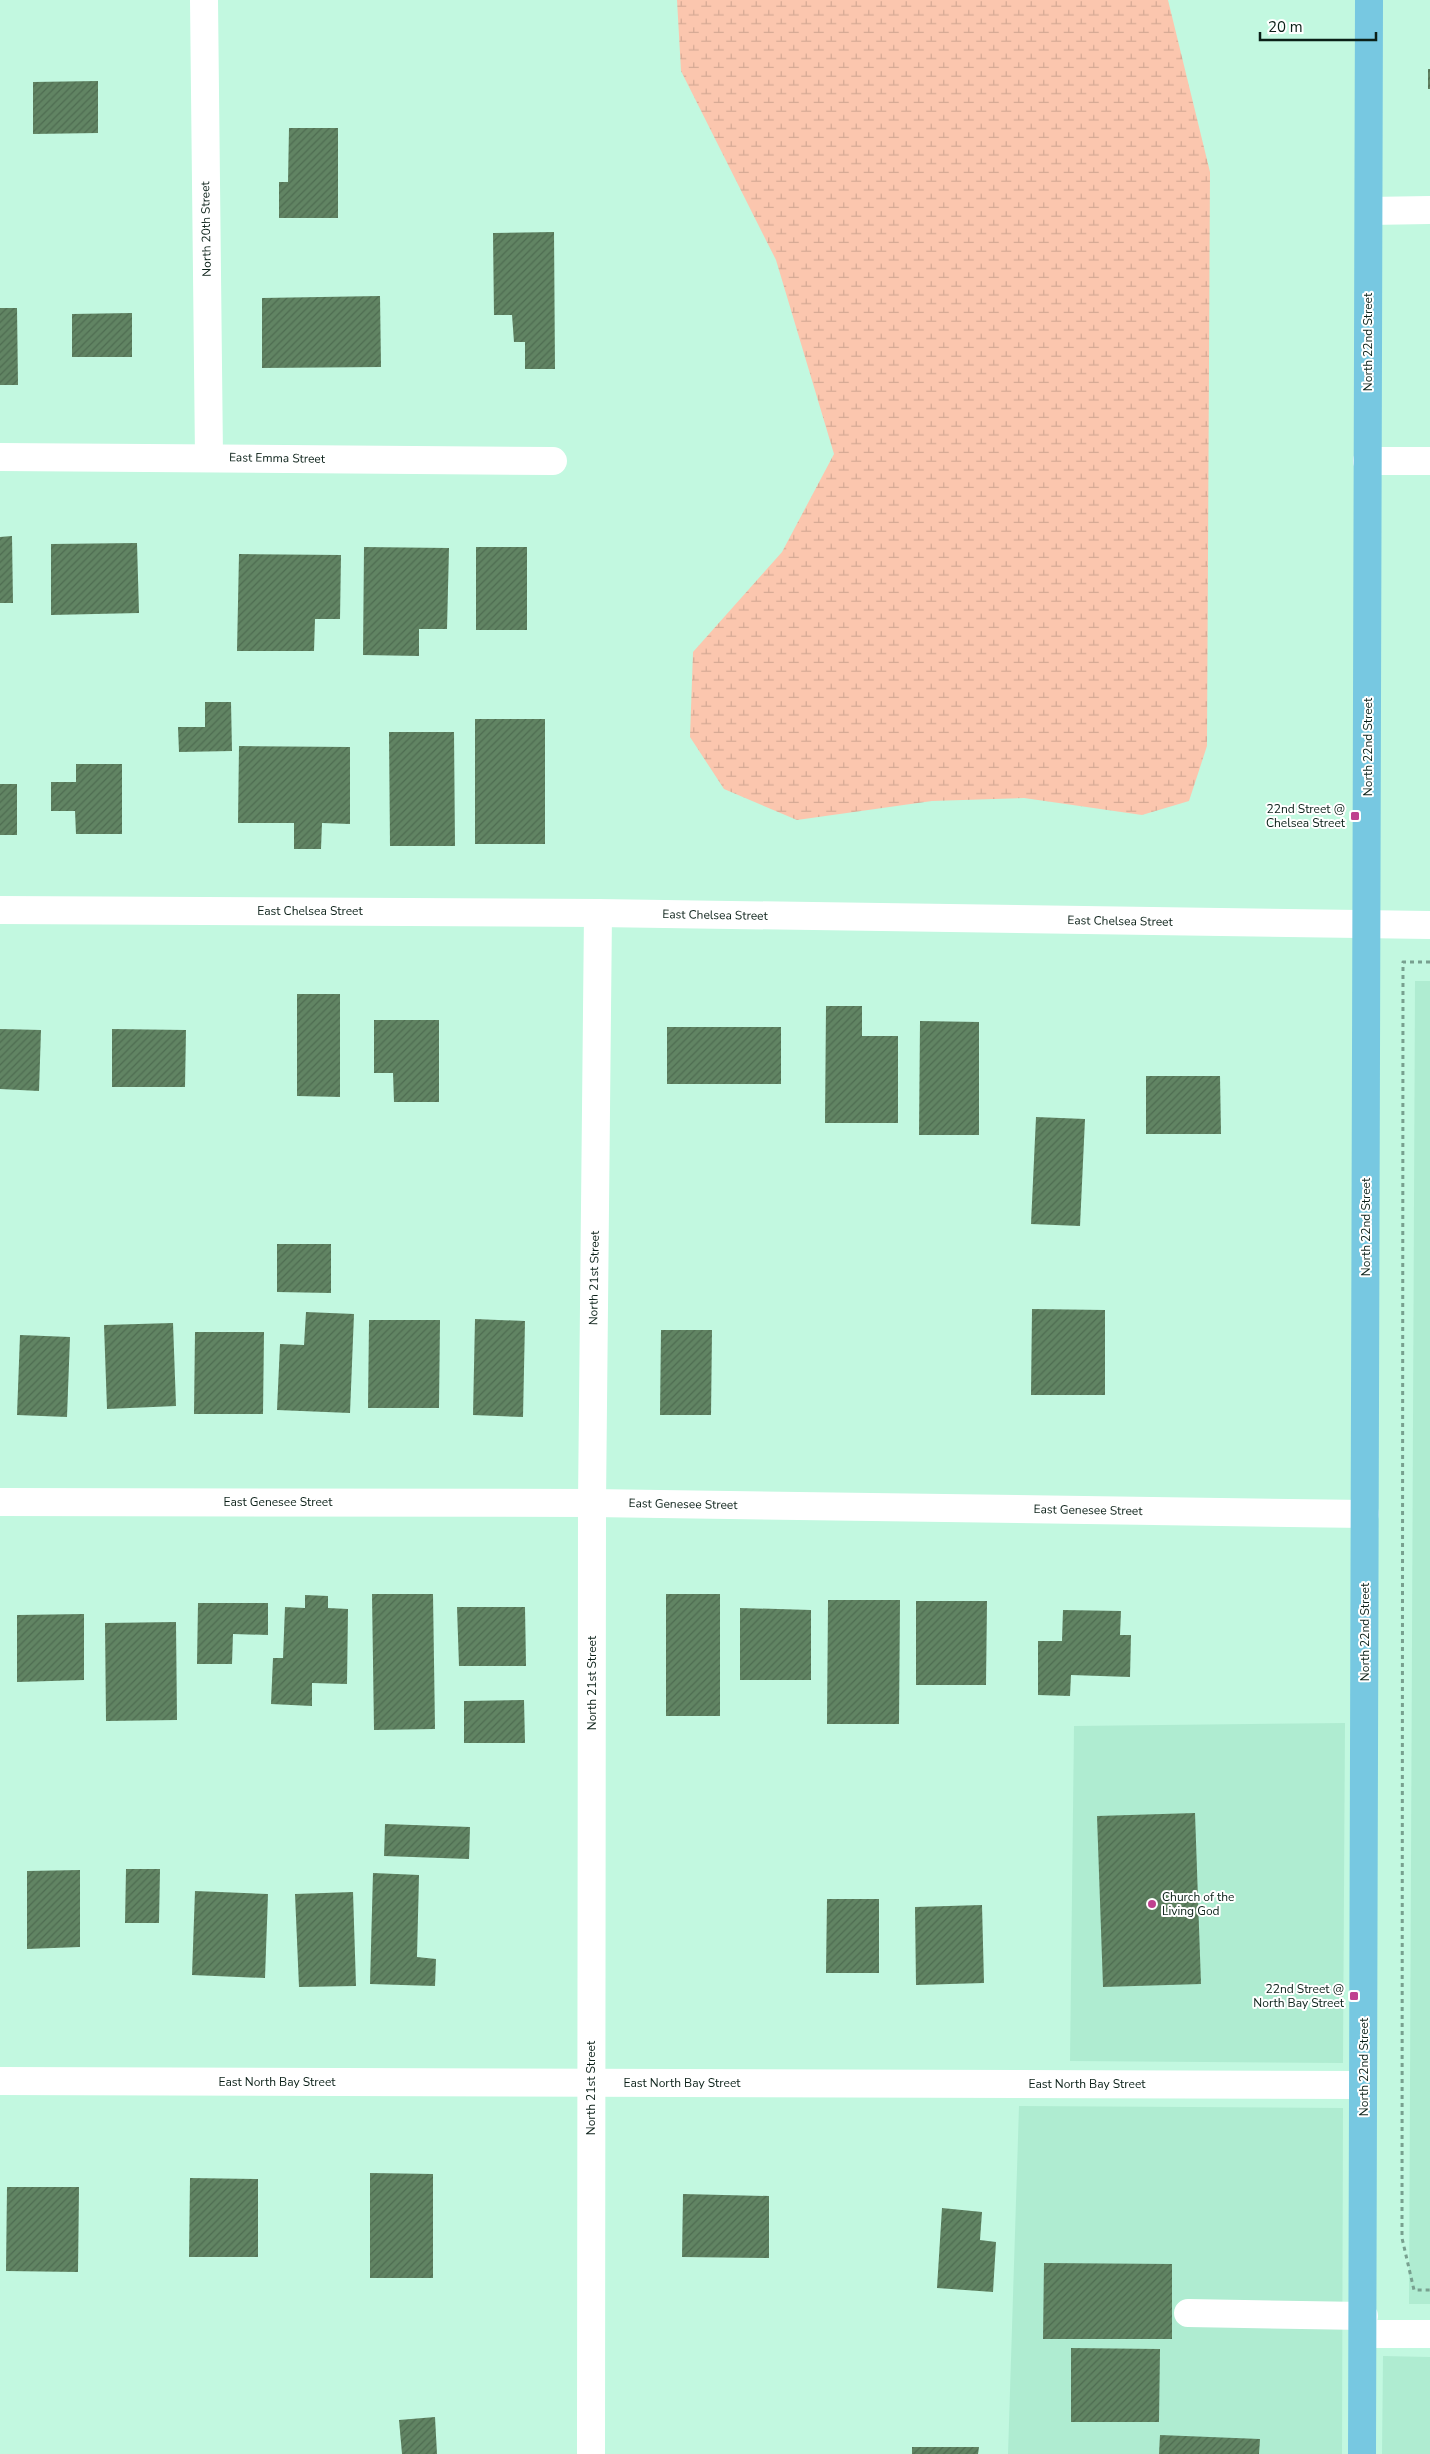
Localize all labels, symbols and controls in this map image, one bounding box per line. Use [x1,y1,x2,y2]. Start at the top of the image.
scale bar [1260,10,1376,42]
text: 20 m [1268,17,1303,37]
street label: North 20th Street [197,180,215,277]
street label: North 22nd Street [1360,292,1376,391]
street label: East Emma Street [229,449,326,467]
street label: North 22nd Street [1360,697,1376,796]
place label: 22nd Street @ Chelsea Street [1266,801,1346,831]
marker: 22nd Street @ Chelsea Street [1349,810,1361,822]
street label: East Chelsea Street [257,903,363,919]
street label: East Chelsea Street [662,906,769,924]
street label: East Chelsea Street [1067,912,1174,930]
street label: North 22nd Street [1358,1177,1374,1276]
street label: North 21st Street [585,1230,603,1325]
street label: East Genesee Street [224,1494,333,1510]
street label: East Genesee Street [628,1495,738,1513]
street label: East Genesee Street [1033,1501,1143,1519]
street label: North 22nd Street [1357,1582,1373,1681]
street label: North 21st Street [584,1635,600,1730]
place label: Church of the Living God [1162,1889,1234,1919]
marker: Church of the Living God [1146,1898,1158,1910]
place label: 22nd Street @ North Bay Street [1253,1981,1345,2011]
marker: 22nd Street @ North Bay Street [1348,1990,1360,2002]
street label: North 22nd Street [1356,2017,1372,2116]
street label: North 21st Street [583,2040,599,2135]
street label: East North Bay Street [219,2074,336,2090]
street label: East North Bay Street [624,2075,741,2091]
street label: East North Bay Street [1029,2076,1146,2092]

